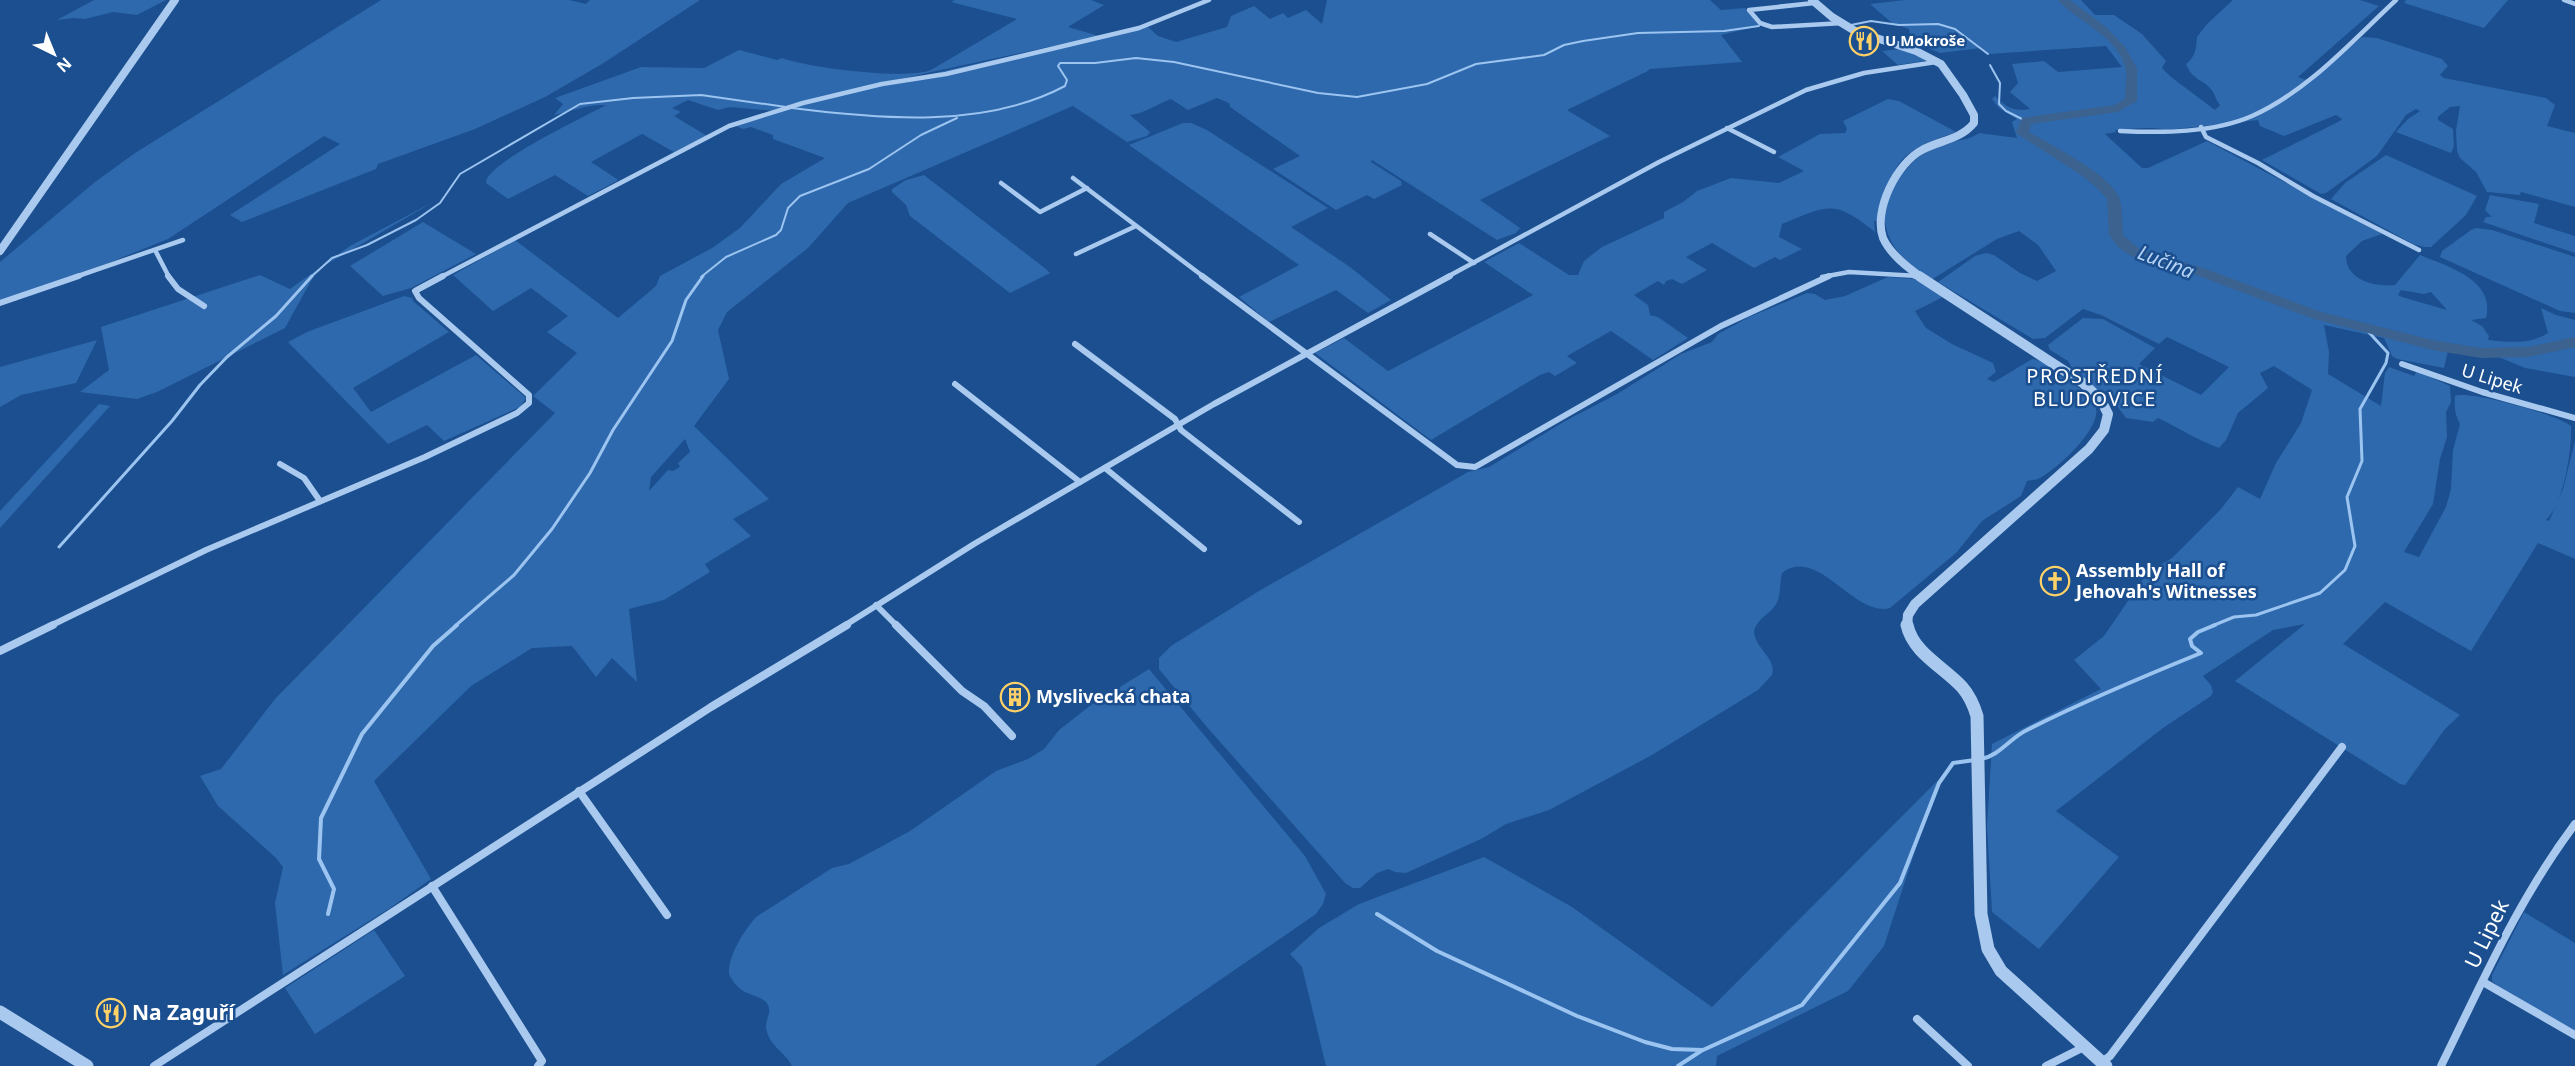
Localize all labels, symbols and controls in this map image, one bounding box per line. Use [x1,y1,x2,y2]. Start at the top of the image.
north arrow [24,24,84,84]
restaurant icon: U Mokroše [1848,25,1880,57]
place label: U Mokroše [1885,30,1965,50]
text: N [52,52,76,77]
water label: Lučina [2134,238,2198,285]
street label: U Lipek [2459,357,2526,399]
district label: PROSTŘEDNÍ BLUDOVICE [2026,362,2164,412]
place label: Assembly Hall of Jehovah's Witnesses [2074,558,2257,603]
church icon: Assembly Hall of Jehovah's Witnesses [2039,565,2071,597]
building icon: Myslivecká chata [999,681,1031,713]
place label: Myslivecká chata [1036,684,1190,708]
street label: U Lipek [2457,894,2515,973]
restaurant icon: Na Zaguří [95,997,127,1029]
place label: Na Zaguří [132,998,236,1026]

